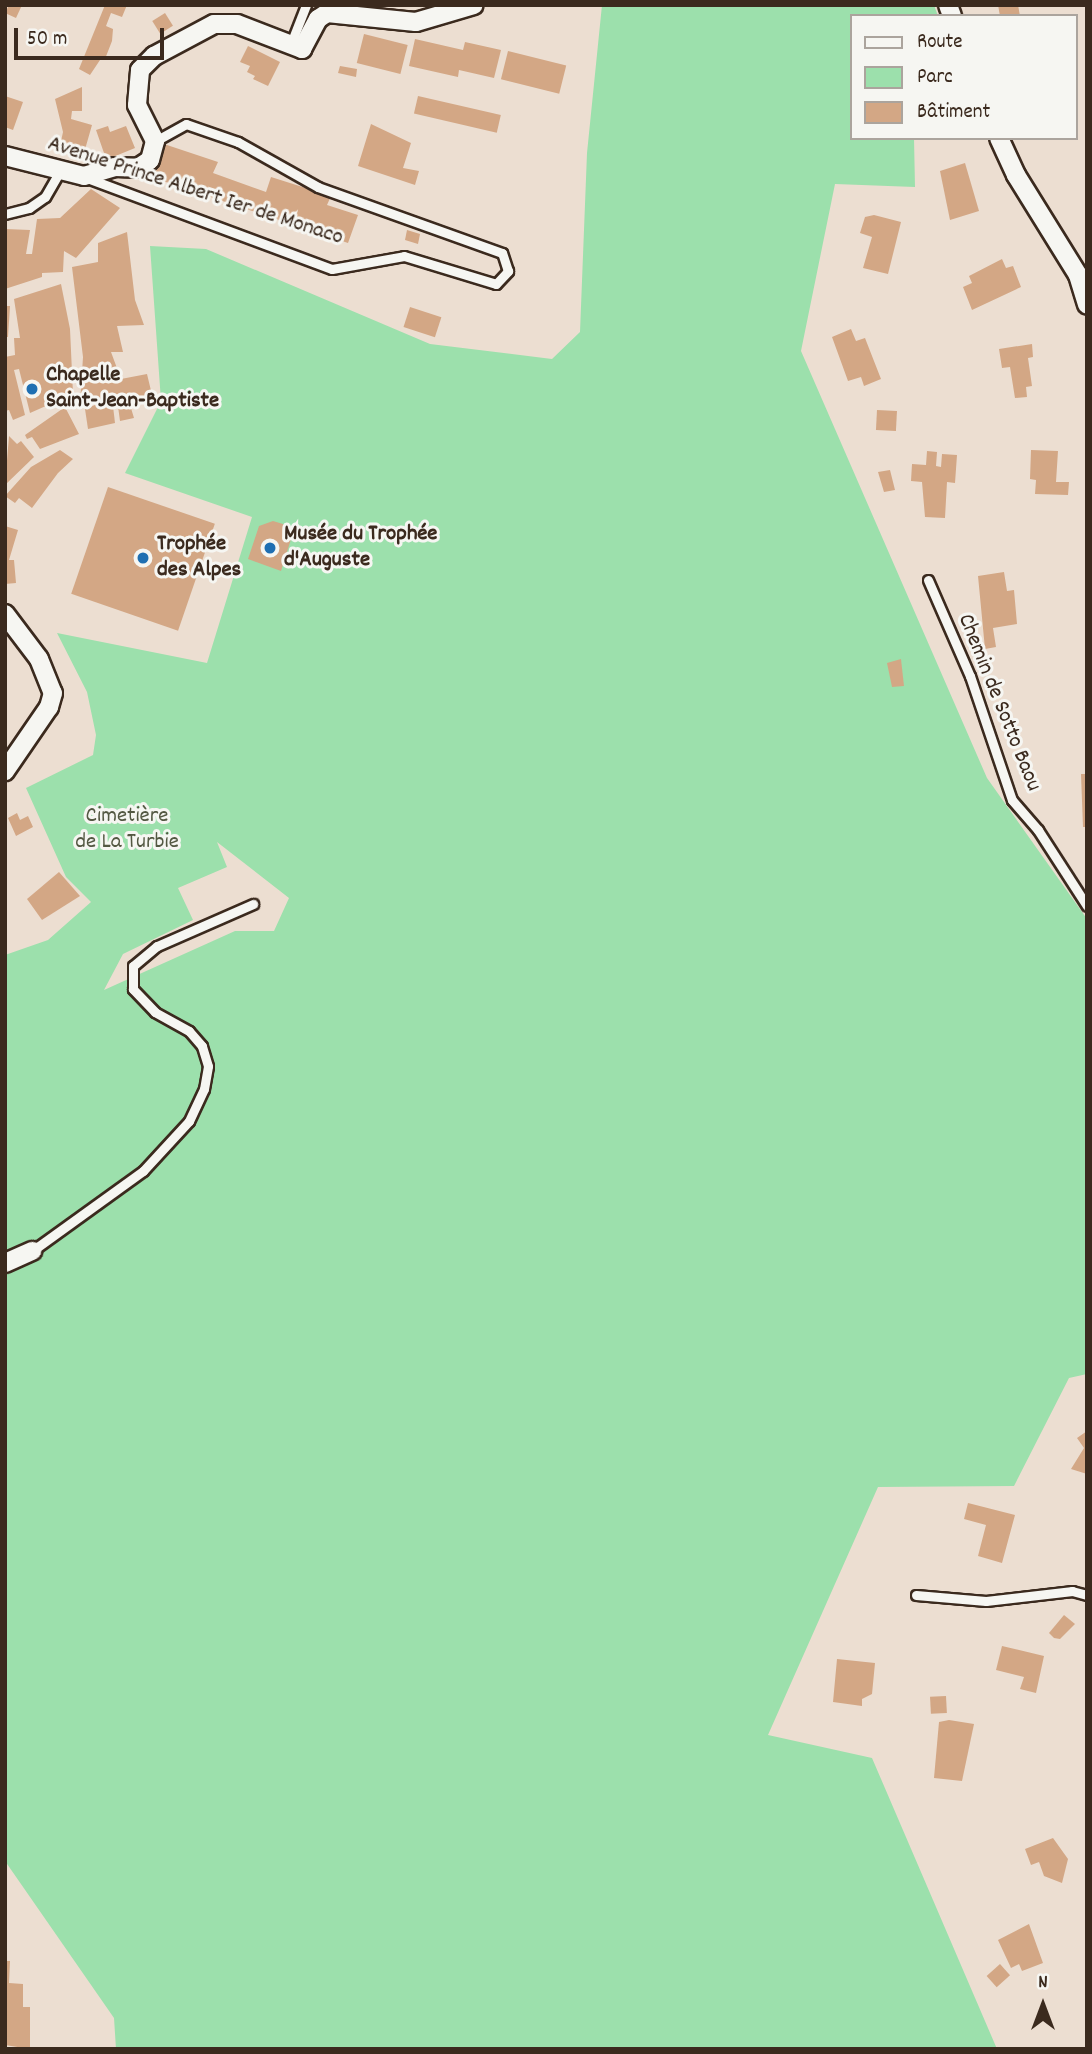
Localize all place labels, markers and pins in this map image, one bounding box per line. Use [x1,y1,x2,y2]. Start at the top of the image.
place label: Chapelle Saint-Jean-Baptiste [46,362,219,416]
marker: Chapelle Saint-Jean-Baptiste [24,381,40,397]
place label: Musée du Trophée d'Auguste [284,521,437,575]
place label: Trophée des Alpes [157,531,241,585]
marker: Musée du Trophée d'Auguste [262,540,278,556]
marker: Trophée des Alpes [135,550,151,566]

